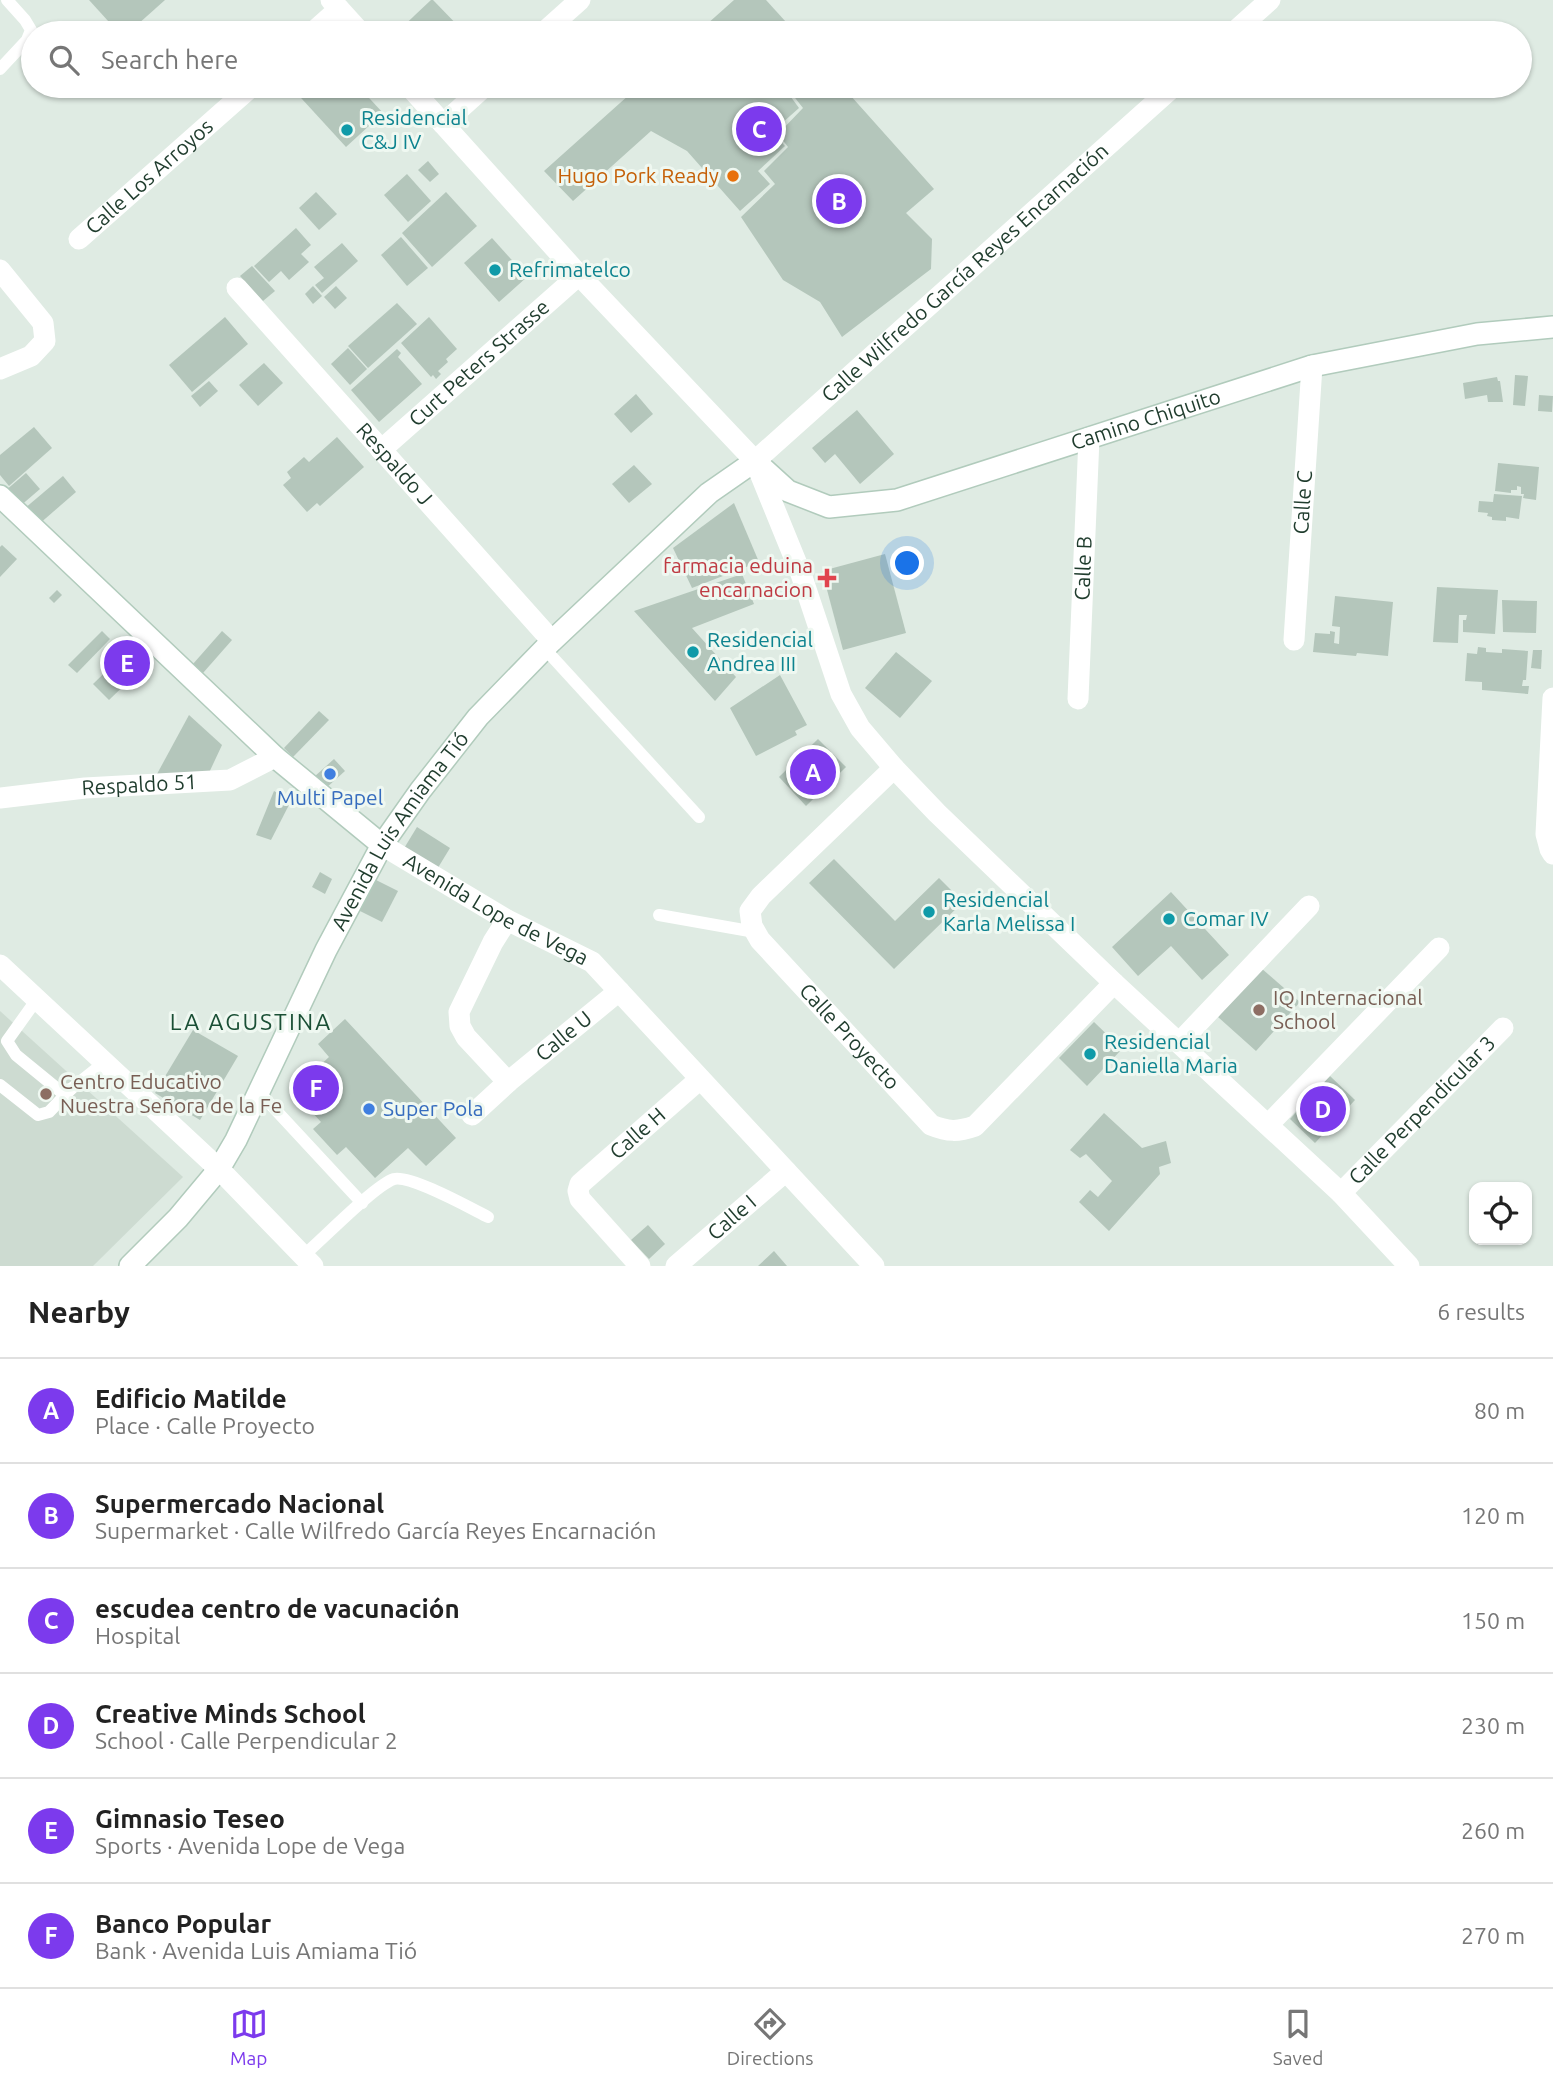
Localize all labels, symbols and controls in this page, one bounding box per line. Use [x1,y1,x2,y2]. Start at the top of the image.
search box [21,21,1532,98]
icon: search [45,41,83,79]
text: Search here [101,45,238,74]
pin: C [736,103,782,155]
place label: Residencial C&J IV [361,105,467,153]
street label: Calle Los Arroyos [80,114,217,238]
marker: Residencial C&J IV [339,122,355,138]
street label: Calle Wilfredo García Reyes Encarnación [816,138,1113,407]
place label: Hugo Pork Ready [557,163,719,187]
marker: Hugo Pork Ready [725,168,741,184]
pin: B [816,175,862,227]
place label: Refrimatelco [509,257,631,281]
marker: Refrimatelco [487,262,503,278]
street label: Curt Peters Strasse [403,294,554,431]
street label: Camino Chiquito [1068,383,1223,454]
street label: Respaldo J [352,417,438,510]
street label: Calle C [1288,469,1316,535]
street label: Calle B [1069,535,1096,601]
your location [890,546,924,580]
place label: farmacia eduina encarnacion [663,553,813,601]
marker: farmacia eduina encarnacion [819,570,835,586]
place label: Residencial Andrea III [707,627,813,675]
pin: E [104,637,150,689]
marker: Residencial Andrea III [685,644,701,660]
street label: Avenida Luis Amiama Tió [326,726,473,934]
pin: A [790,746,836,798]
marker: Multi Papel [322,766,338,782]
street label: Respaldo 51 [81,769,198,799]
place label: Multi Papel [277,785,383,809]
street label: Avenida Lope de Vega [400,848,593,969]
place label: Residencial Karla Melissa I [943,887,1075,935]
marker: Residencial Karla Melissa I [921,904,937,920]
place label: Comar IV [1183,906,1269,930]
marker: Comar IV [1161,911,1177,927]
street label: Calle Proyecto [795,978,905,1094]
place label: IQ Internacional School [1273,985,1423,1033]
marker: IQ Internacional School [1251,1002,1267,1018]
street label: Calle U [530,1005,596,1066]
district label: LA AGUSTINA [170,1009,332,1034]
place label: Residencial Daniella Maria [1104,1029,1238,1077]
street label: Calle Perpendicular 3 [1343,1030,1500,1189]
marker: Residencial Daniella Maria [1082,1046,1098,1062]
pin: F [293,1062,339,1114]
place label: Centro Educativo Nuestra Señora de la Fe [60,1069,282,1117]
pin: D [1300,1083,1346,1135]
marker: Centro Educativo Nuestra Señora de la Fe [38,1086,54,1102]
place label: Super Pola [383,1096,484,1120]
marker: Super Pola [361,1101,377,1117]
street label: Calle H [604,1102,670,1164]
map controls [1469,1182,1532,1245]
button: locate [1469,1182,1532,1245]
street label: Calle I [702,1189,761,1244]
text: Nearby [28,1295,130,1329]
text: 6 results [1437,1299,1525,1324]
text: Edificio Matilde [95,1384,287,1413]
text: A [43,1398,59,1423]
text: 80 m [1474,1398,1525,1423]
text: Place · Calle Proyecto [95,1413,315,1438]
text: Supermercado Nacional [95,1489,384,1518]
text: B [43,1503,59,1528]
text: 120 m [1461,1503,1525,1528]
text: Supermarket · Calle Wilfredo García Reyes Encarnación [95,1518,656,1543]
text: escudea centro de vacunación [95,1594,460,1623]
text: C [44,1608,58,1633]
text: 150 m [1461,1608,1525,1633]
text: Hospital [95,1623,180,1648]
text: Creative Minds School [95,1699,366,1728]
text: D [43,1713,59,1738]
text: 230 m [1461,1713,1525,1738]
text: School · Calle Perpendicular 2 [95,1728,398,1753]
text: Gimnasio Teseo [95,1804,285,1833]
text: E [44,1818,58,1843]
text: 260 m [1461,1818,1525,1843]
text: Sports · Avenida Lope de Vega [95,1833,405,1858]
text: Banco Popular [95,1909,271,1938]
text: F [45,1923,57,1948]
text: 270 m [1461,1923,1525,1948]
text: Bank · Avenida Luis Amiama Tió [95,1938,417,1963]
tab: Map [230,2005,268,2069]
tab: Directions [727,2005,814,2069]
tab: Saved [1273,2005,1323,2069]

